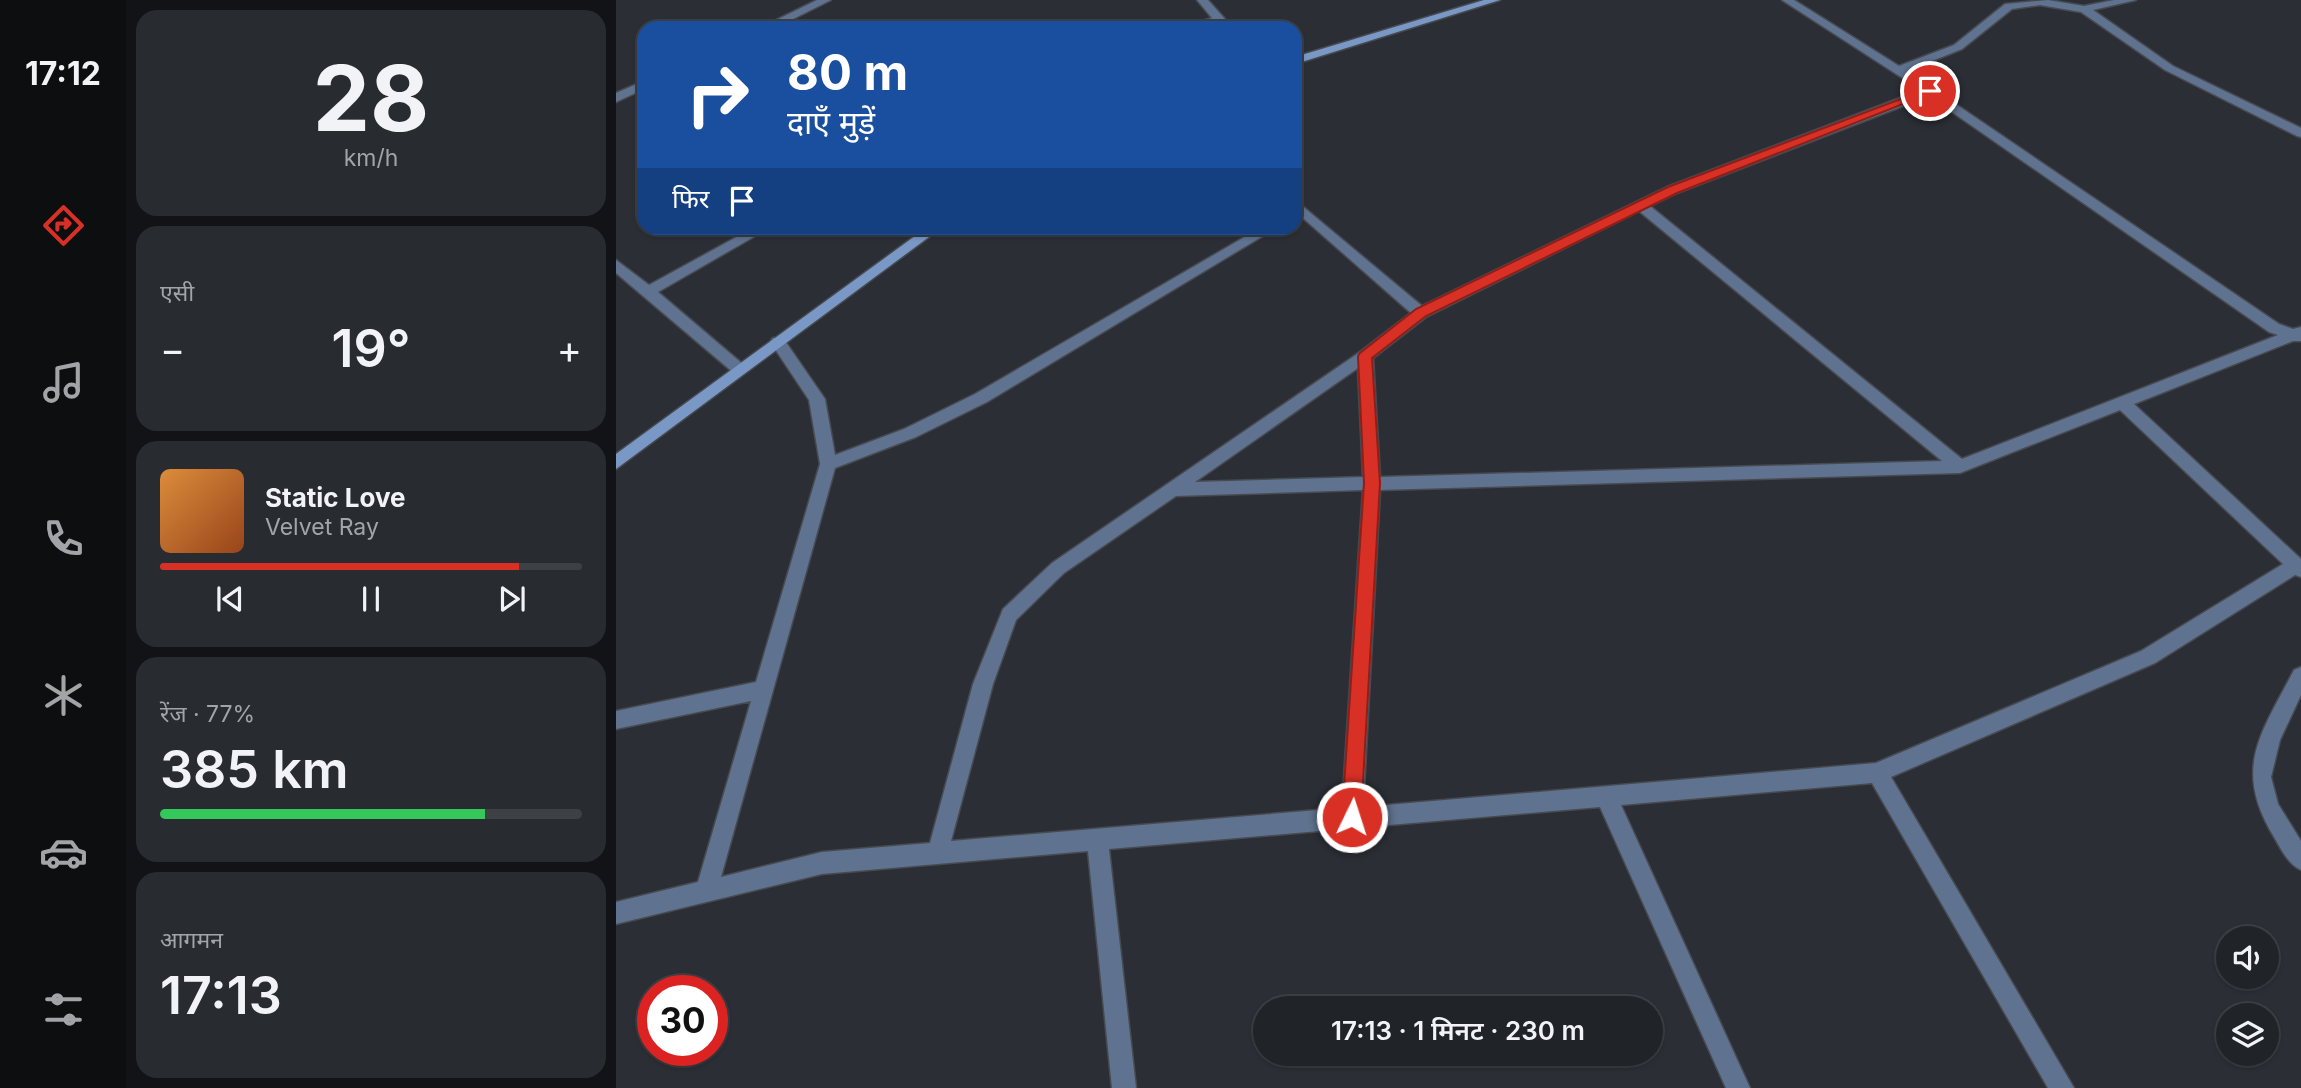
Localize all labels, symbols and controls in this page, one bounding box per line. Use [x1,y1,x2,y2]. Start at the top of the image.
text: 28 [313,43,429,153]
text: 80 m [787,43,908,102]
icon: right [672,49,763,140]
text: 17:12 [25,54,101,93]
pin [1900,61,1960,121]
icon: arrive [1911,72,1949,110]
text: दाएँ मुड़ें [787,103,875,142]
text: km/h [344,144,398,172]
icon: arrive [723,182,761,220]
text: फिर [672,183,709,214]
icon: directions [39,201,88,250]
text: एसी [160,279,194,307]
text: 19° [331,317,411,380]
text: − [160,326,185,372]
text: + [557,326,582,372]
icon: music [39,358,88,407]
text: Static Love [265,482,406,513]
text: Velvet Ray [265,513,379,541]
icon: phone [39,514,88,563]
icon: previous [211,580,249,618]
icon: pause [352,580,390,618]
icon: next [493,580,531,618]
icon: climate [39,671,88,720]
text: रेंज · 77% [160,700,255,728]
text: 385 km [160,738,349,801]
position arrow [1315,780,1389,854]
icon: car [39,828,88,877]
text: आगमन [160,926,223,954]
map controls [2216,926,2279,1066]
button: sound [2216,926,2279,989]
text: 17:13 [160,964,282,1027]
speed limit sign: 30 [637,975,728,1066]
icon: filters [39,985,88,1034]
button: layers [2216,1003,2279,1066]
text: 17:13 · 1 मिनट · 230 m [1331,1015,1585,1046]

